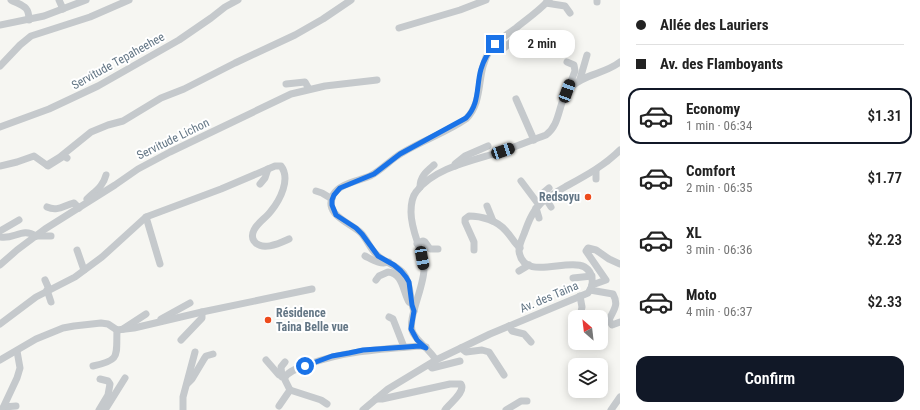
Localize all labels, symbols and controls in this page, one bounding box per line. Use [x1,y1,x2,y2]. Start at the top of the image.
text: Allée des Lauriers [660,16,769,34]
street label: Servitude Tepaheehee [69,29,167,92]
callout: 2 min [509,30,575,58]
route end [486,35,504,53]
text: 2 min [528,36,556,51]
text: Av. des Flamboyants [660,55,783,73]
car [557,78,577,104]
icon: car [638,98,674,134]
text: Economy [686,100,740,118]
text: $1.31 [868,107,902,125]
street label: Servitude Lichon [135,115,212,163]
text: 1 min · 06:34 [686,118,752,133]
car [490,141,516,161]
icon: car [638,160,674,196]
text: Comfort [686,162,735,180]
text: $1.77 [868,169,902,187]
text: 2 min · 06:35 [686,180,752,195]
place label: Redsoyu [539,190,580,204]
marker: Redsoyu [583,192,593,202]
icon: car [638,222,674,258]
text: XL [686,224,702,242]
text: $2.23 [868,231,902,249]
text: 3 min · 06:36 [686,242,752,257]
car [414,245,430,271]
street label: Av. des Taina [518,278,581,316]
icon: car [638,284,674,320]
text: Moto [686,286,717,304]
text: $2.33 [868,293,902,311]
text: 4 min · 06:37 [686,304,752,319]
place label: Résidence Taina Belle vue [276,306,349,334]
north arrow [568,310,608,350]
map controls [568,310,608,398]
marker: Résidence Taina Belle vue [263,315,273,325]
button: Confirm [636,356,904,402]
route start [296,357,314,375]
button: layers [568,358,608,398]

